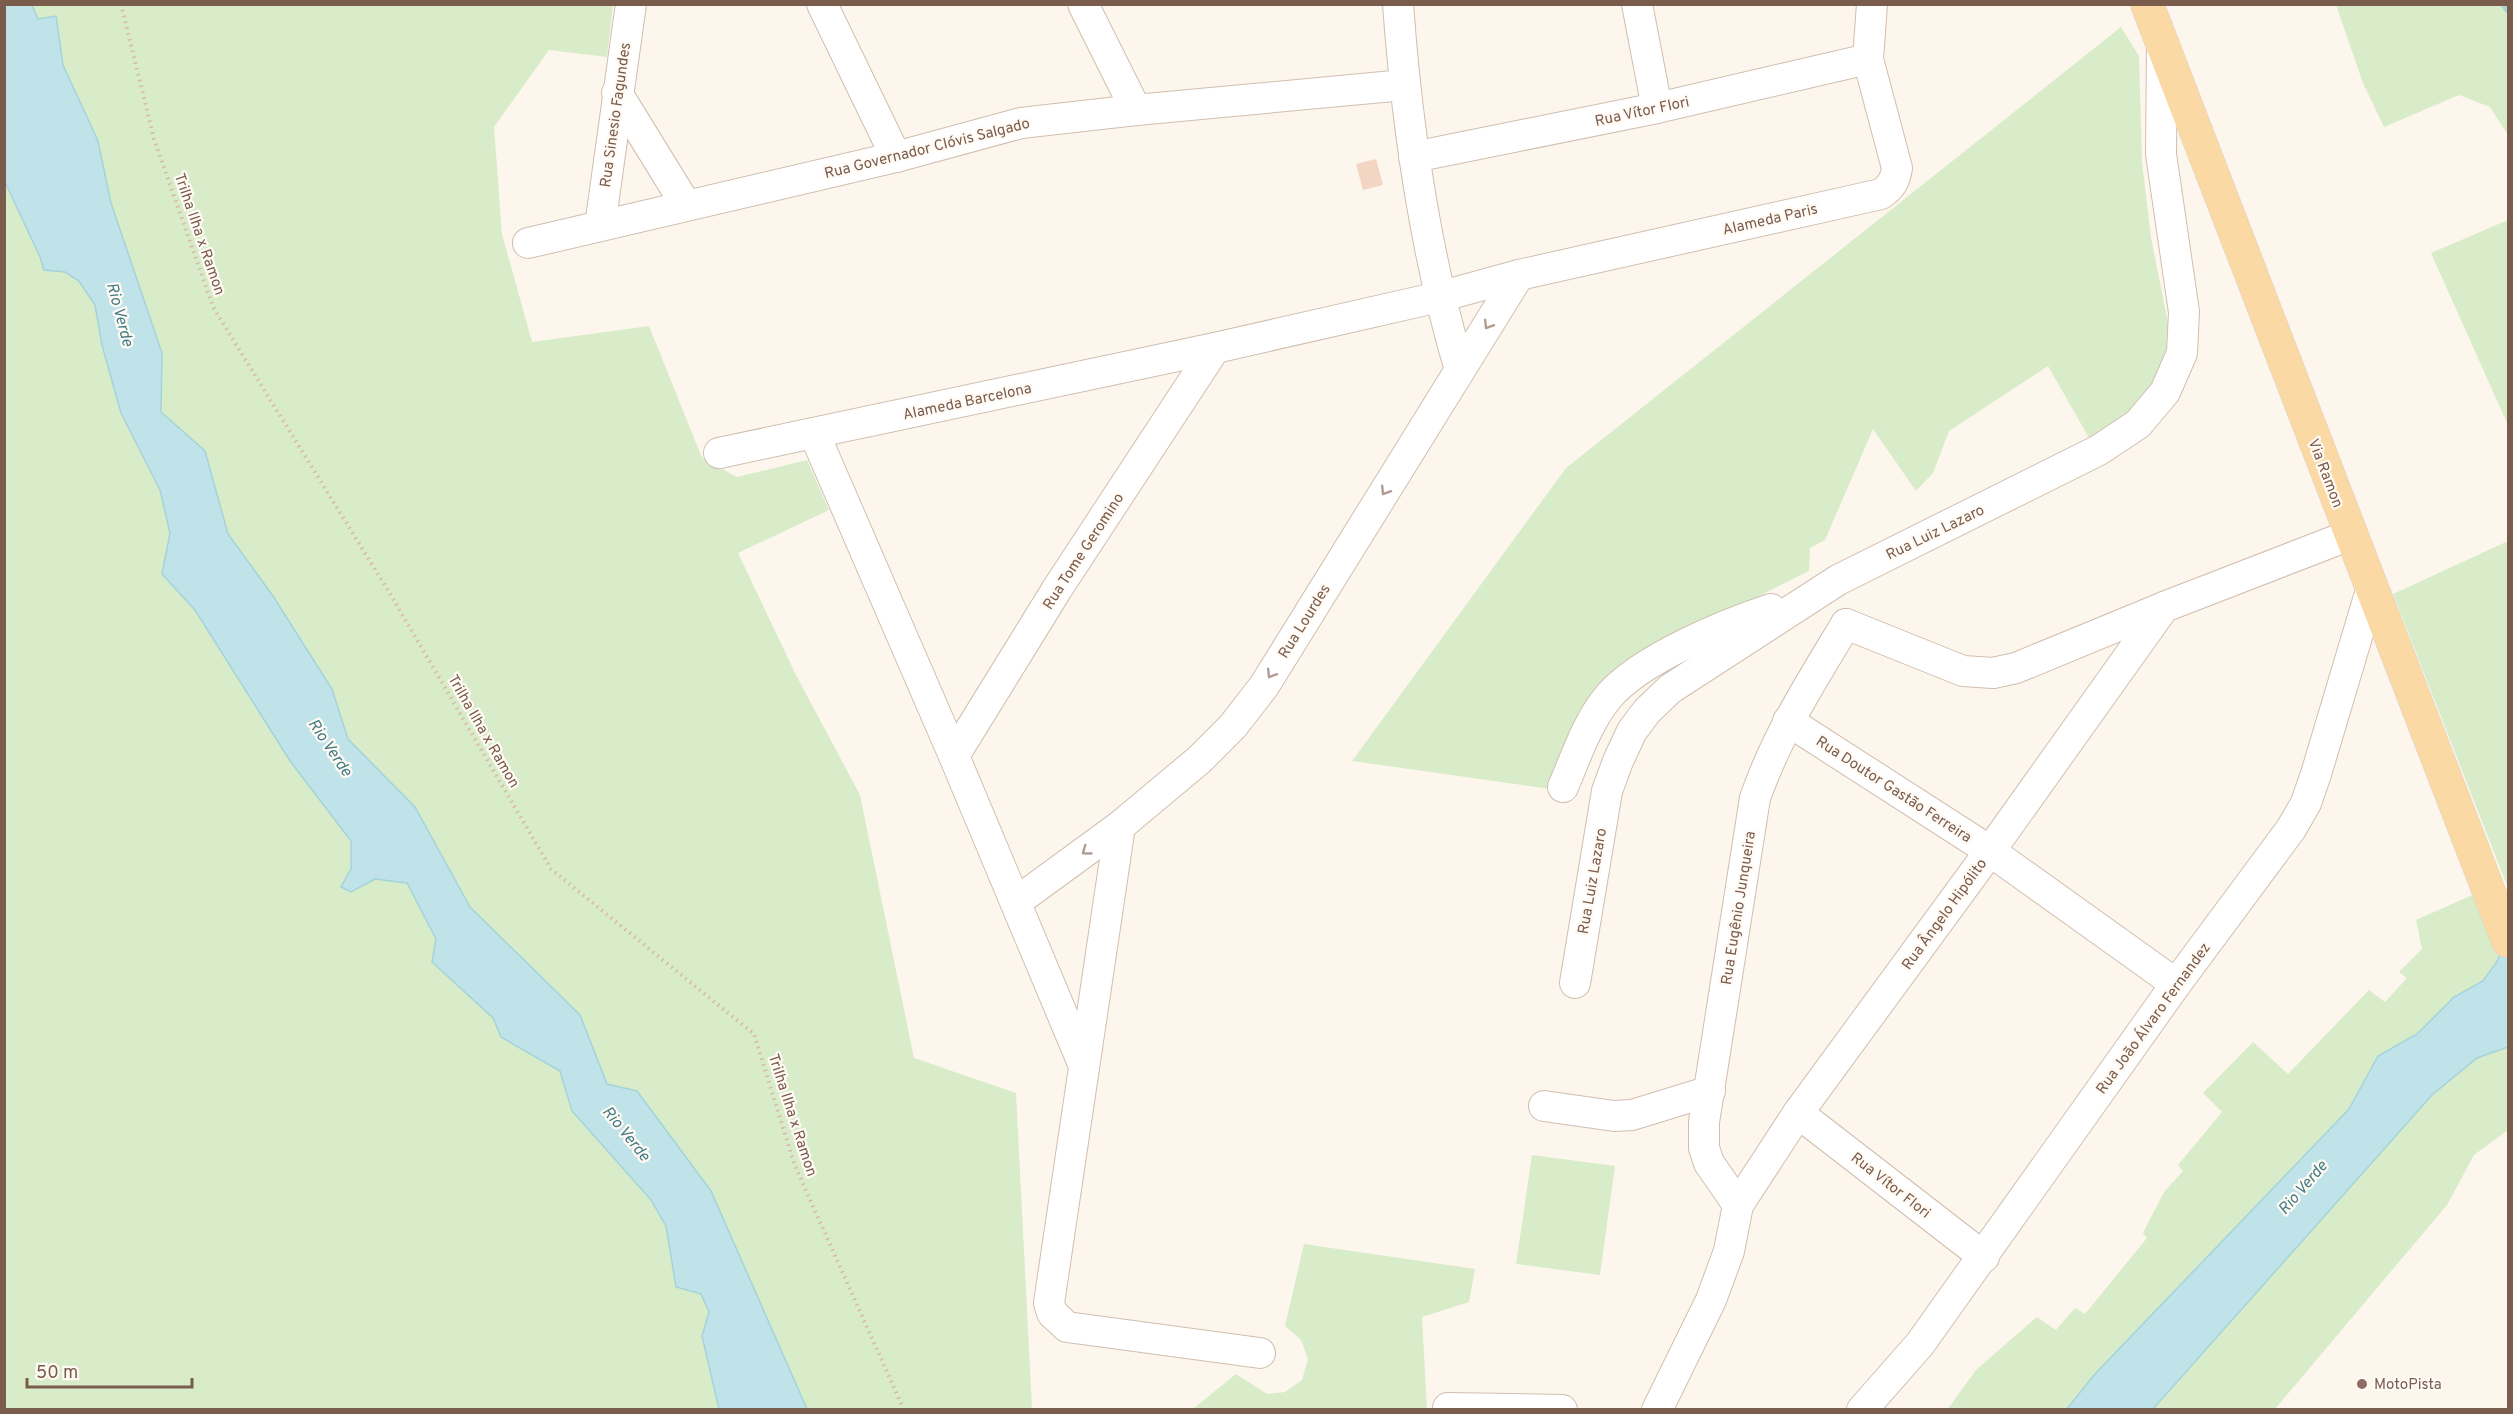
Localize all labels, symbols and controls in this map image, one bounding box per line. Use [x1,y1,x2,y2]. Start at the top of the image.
street label: Rua Sinesio Fagundes [597,41,636,189]
street label: Rua Vítor Flori [1593,93,1691,132]
street label: Rua Governador Clóvis Salgado [823,115,1032,184]
street label: Trilha Ilha x Ramon [169,171,228,298]
street label: Alameda Paris [1721,200,1820,241]
water label: Rio Verde [101,280,137,349]
one-way arrow [1483,319,1495,329]
street label: Alameda Barcelona [901,380,1033,425]
street label: Via Ramon [2303,436,2346,511]
one-way arrow [1381,485,1393,495]
street label: Rua Tome Geromino [1039,490,1129,614]
street label: Rua Luiz Lazaro [1883,501,1988,565]
street label: Rua Lourdes [1275,581,1336,662]
one-way arrow [1267,668,1279,678]
street label: Trilha Ilha x Ramon [443,672,523,792]
water label: Rio Verde [303,715,356,781]
street label: Rua Doutor Gastão Ferreira [1812,733,1975,848]
street label: Rua Luiz Lazaro [1575,827,1612,936]
street label: Rua Eugênio Junqueira [1718,830,1761,986]
one-way arrow [1081,844,1092,855]
street label: Rua Ângelo Hipólito [1898,855,1992,974]
street label: Rua João Álvaro Fernandez [2092,939,2216,1098]
street label: Trilha Ilha x Ramon [763,1052,820,1179]
water label: Rio Verde [597,1103,654,1167]
street label: Rua Vítor Flori [1846,1149,1934,1223]
water label: Rio Verde [2275,1157,2333,1220]
scale bar [27,1351,192,1389]
text: 50 m [36,1362,78,1385]
place label: MotoPista [2374,1376,2442,1395]
marker: MotoPista [2355,1377,2369,1391]

